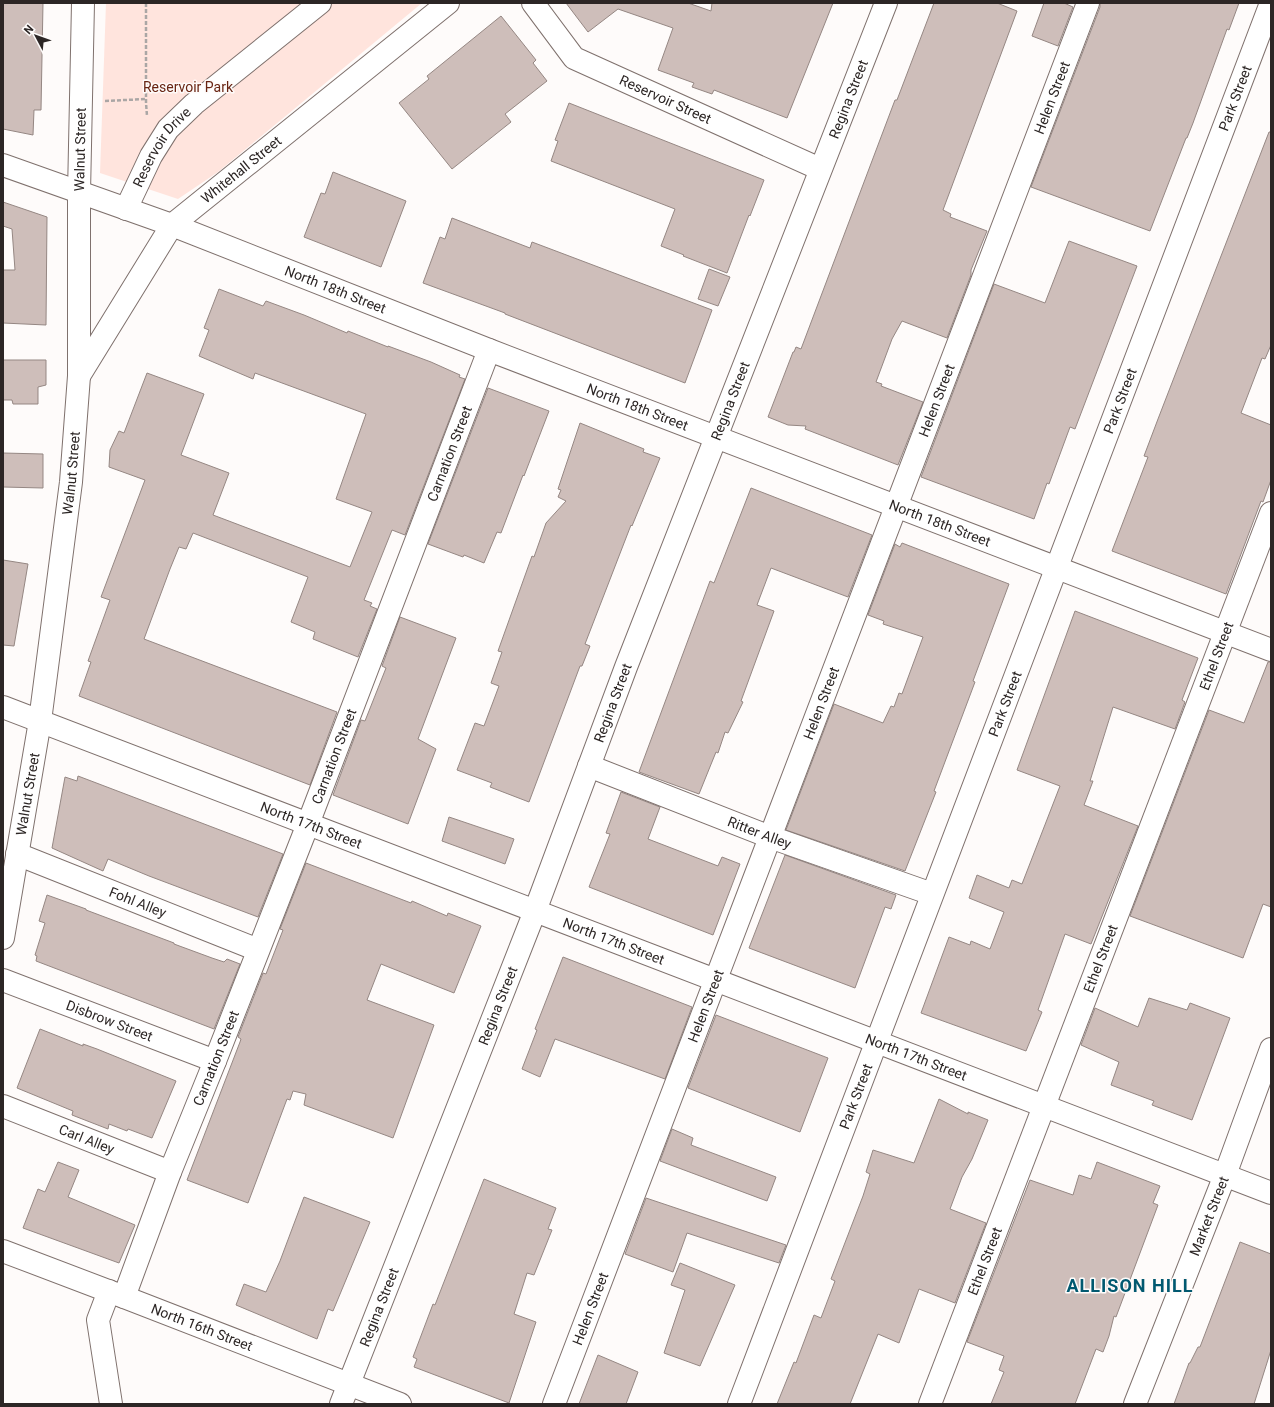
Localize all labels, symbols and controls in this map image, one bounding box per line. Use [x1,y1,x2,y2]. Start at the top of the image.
north arrow [16,16,56,56]
text: N [21,22,36,37]
street label: Regina Street [826,57,871,141]
street label: Helen Street [1031,59,1073,136]
street label: Park Street [1215,63,1255,133]
street label: Reservoir Street [617,72,714,127]
park label: Reservoir Park [143,79,234,95]
street label: Reservoir Drive [130,104,194,190]
street label: Walnut Street [71,107,89,191]
street label: Whitehall Street [198,132,285,206]
street label: North 18th Street [283,262,389,317]
street label: Regina Street [708,359,753,443]
street label: Helen Street [915,361,958,439]
street label: Park Street [1100,366,1140,436]
street label: North 18th Street [584,380,691,434]
street label: Carnation Street [424,403,475,504]
street label: Walnut Street [59,430,83,516]
street label: North 18th Street [887,496,993,550]
street label: Ethel Street [1196,619,1237,692]
street label: Regina Street [591,661,635,745]
street label: Helen Street [800,664,842,742]
street label: Park Street [985,668,1025,739]
street label: Carnation Street [308,706,359,806]
street label: Walnut Street [13,751,43,837]
street label: North 17th Street [258,798,365,852]
street label: Ritter Alley [725,813,794,852]
street label: Fohl Alley [107,884,169,921]
street label: North 17th Street [561,914,667,968]
street label: Ethel Street [1080,922,1121,995]
street label: Regina Street [475,964,521,1047]
street label: Helen Street [685,967,727,1045]
street label: Disbrow Street [64,997,155,1045]
street label: Carnation Street [190,1008,242,1108]
street label: North 17th Street [863,1030,970,1084]
street label: Park Street [836,1061,876,1131]
street label: Carl Alley [57,1121,117,1157]
street label: Market Street [1186,1174,1232,1258]
street label: Ethel Street [964,1224,1005,1297]
street label: Regina Street [356,1265,402,1349]
street label: Helen Street [569,1270,612,1347]
district label: ALLISON HILL [1067,1275,1193,1296]
street label: North 16th Street [149,1300,255,1354]

